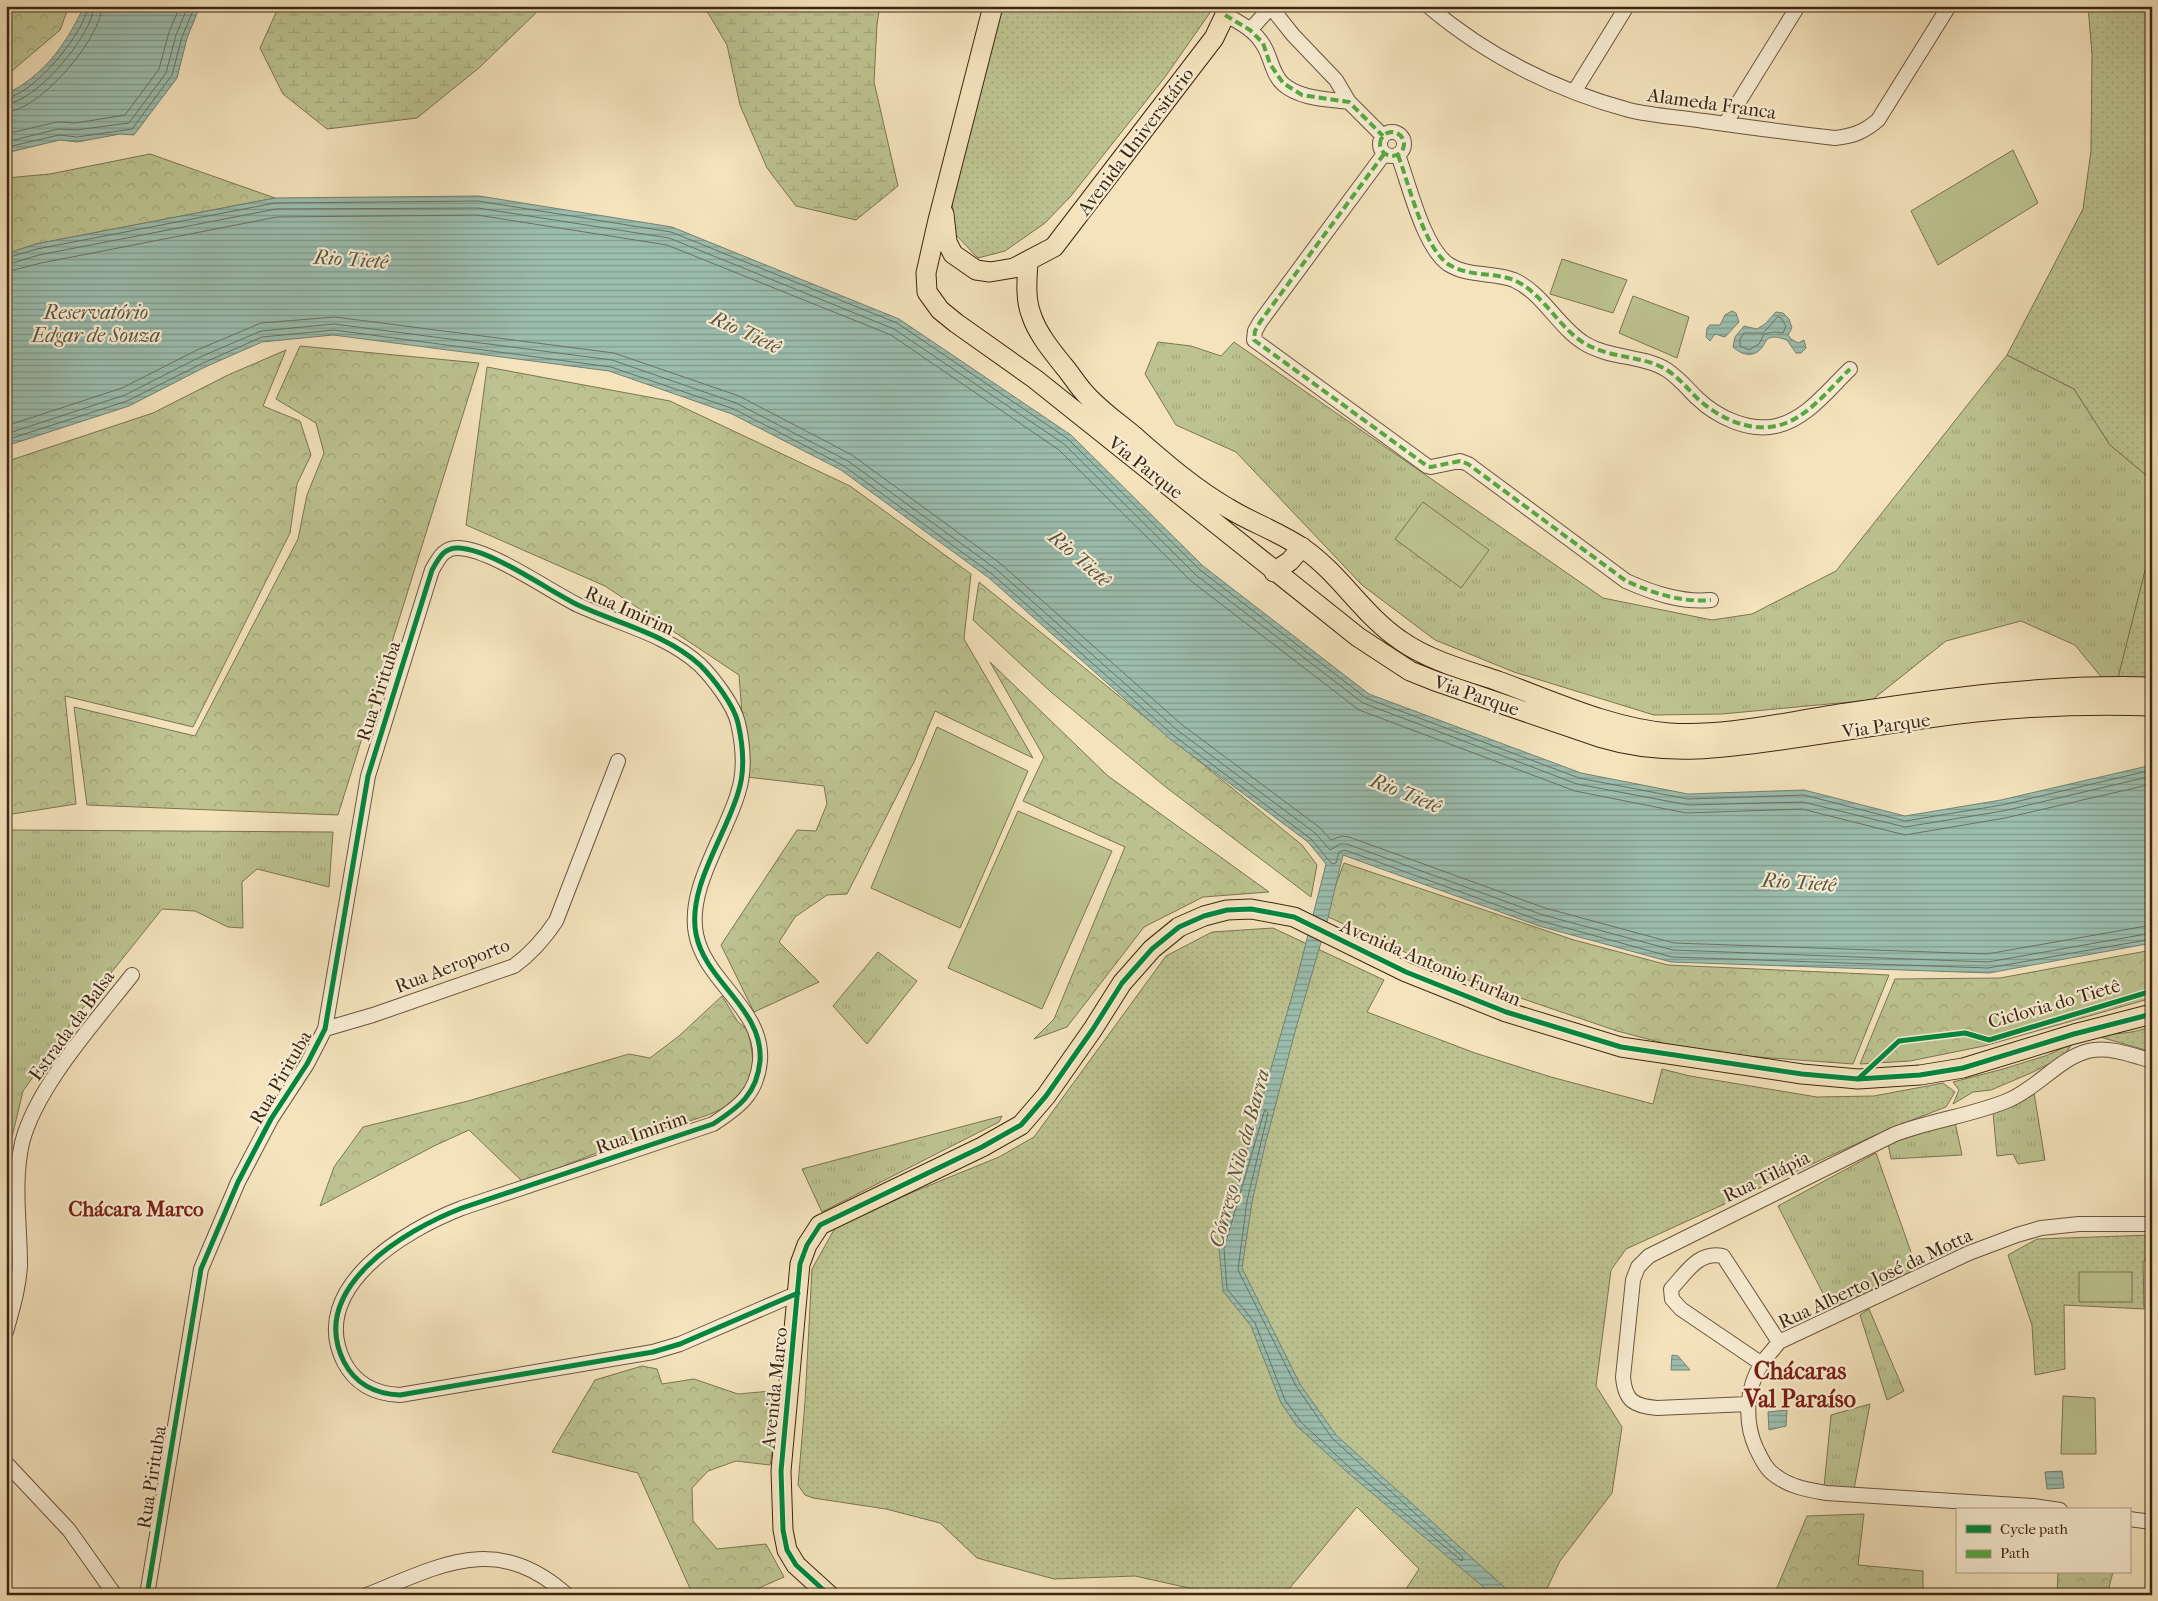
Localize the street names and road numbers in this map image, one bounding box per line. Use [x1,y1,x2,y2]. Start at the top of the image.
street label: Avenida Universitário [1073,63,1199,221]
street label: Alameda Franca [1645,84,1778,124]
street label: Via Parque [1103,431,1187,504]
street label: Rua Imirim [582,581,678,640]
street label: Rua Pirituba [352,638,406,744]
street label: Via Parque [1430,671,1522,721]
street label: Via Parque [1840,709,1932,743]
street label: Avenida Antonio Furlan [1336,915,1524,1011]
street label: Rua Aeroporto [392,934,513,998]
street label: Estrada da Balsa [24,966,119,1085]
street label: Ciclovia do Tietê [1986,975,2123,1033]
street label: Rua Pirituba [245,1027,316,1128]
street label: Rua Imirim [593,1107,690,1159]
street label: Rua Tilápia [1719,1146,1814,1207]
street label: Rua Alberto José da Motta [1775,1224,1976,1334]
street label: Avenida Marco [758,1326,792,1451]
street label: Rua Pirituba [133,1424,171,1530]

